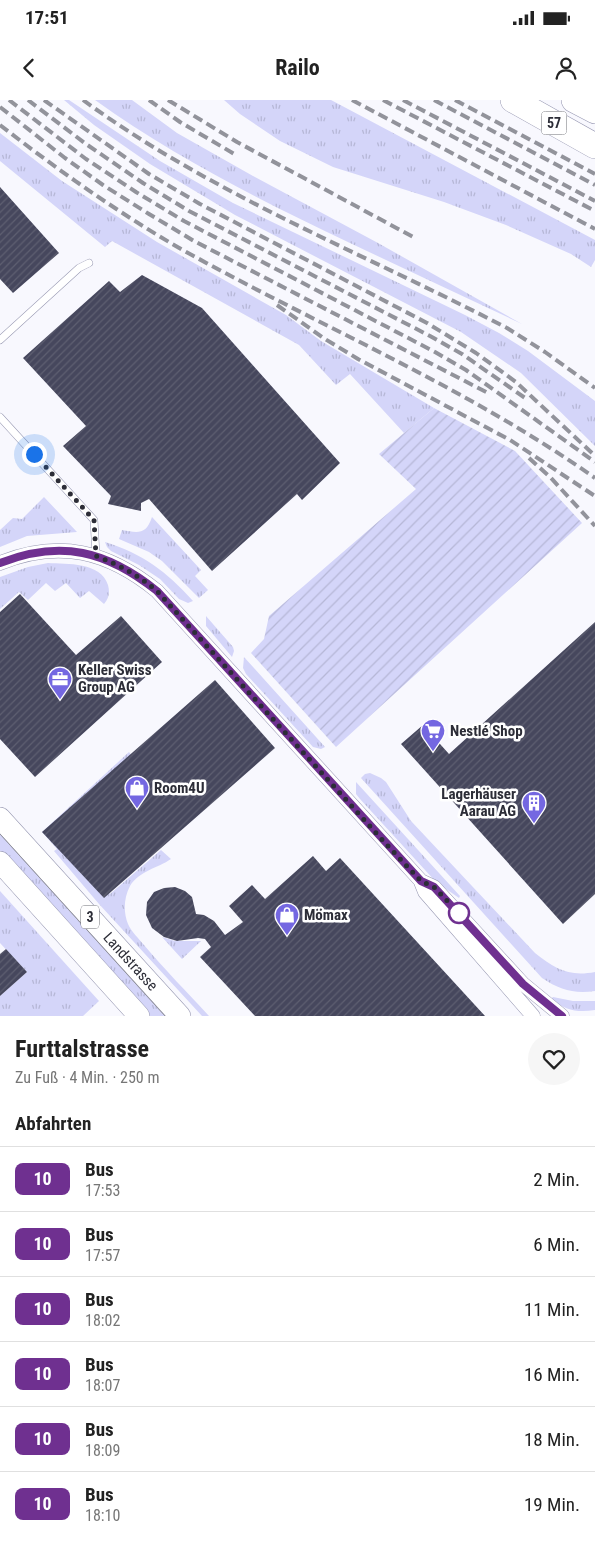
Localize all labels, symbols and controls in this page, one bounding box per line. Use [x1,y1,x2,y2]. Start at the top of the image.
text: 17:51 [25,6,69,29]
icon: back [15,54,43,82]
icon: person [552,54,580,82]
text: Railo [275,55,320,80]
road number: 57 [542,112,566,134]
your location [22,442,47,467]
place label: Keller Swiss Group AG [78,661,152,696]
office icon: Keller Swiss Group AG [47,666,73,700]
supermarket icon: Nestlé Shop [420,718,446,752]
place label: Nestlé Shop [450,722,523,740]
shop icon: Room4U [124,775,150,809]
place label: Room4U [154,779,205,797]
place label: Lagerhäuser Aarau AG [441,785,516,820]
building icon: Lagerhäuser Aarau AG [521,790,547,824]
shop icon: Mömax [274,902,300,936]
unlabelled marker [448,902,470,924]
road number: 3 [81,906,99,929]
place label: Mömax [304,906,348,924]
street label: Landstrasse [99,929,162,994]
button: heart [528,1033,580,1085]
text: Furttalstrasse [15,1035,149,1063]
text: Zu Fuß · 4 Min. · 250 m [15,1068,159,1087]
text: Abfahrten [15,1112,91,1135]
text: Bus [85,1158,114,1181]
text: 10 [33,1168,52,1189]
text: 2 Min. [533,1168,580,1191]
text: 17:53 [85,1181,120,1200]
text: Bus [85,1223,114,1246]
text: 10 [33,1233,52,1254]
text: 6 Min. [533,1233,580,1256]
text: 17:57 [85,1246,120,1265]
text: Bus [85,1288,114,1311]
text: 10 [33,1298,52,1319]
text: 11 Min. [524,1298,580,1321]
text: 18:02 [85,1311,120,1330]
text: Bus [85,1353,114,1376]
text: 10 [33,1363,52,1384]
text: 16 Min. [524,1363,580,1386]
text: 18:07 [85,1376,120,1395]
text: Bus [85,1418,114,1441]
text: 10 [33,1428,52,1449]
text: 18 Min. [524,1428,580,1451]
text: 18:09 [85,1441,120,1460]
text: Bus [85,1483,114,1506]
text: 10 [33,1493,52,1514]
text: 19 Min. [524,1493,580,1516]
text: 18:10 [85,1506,120,1525]

